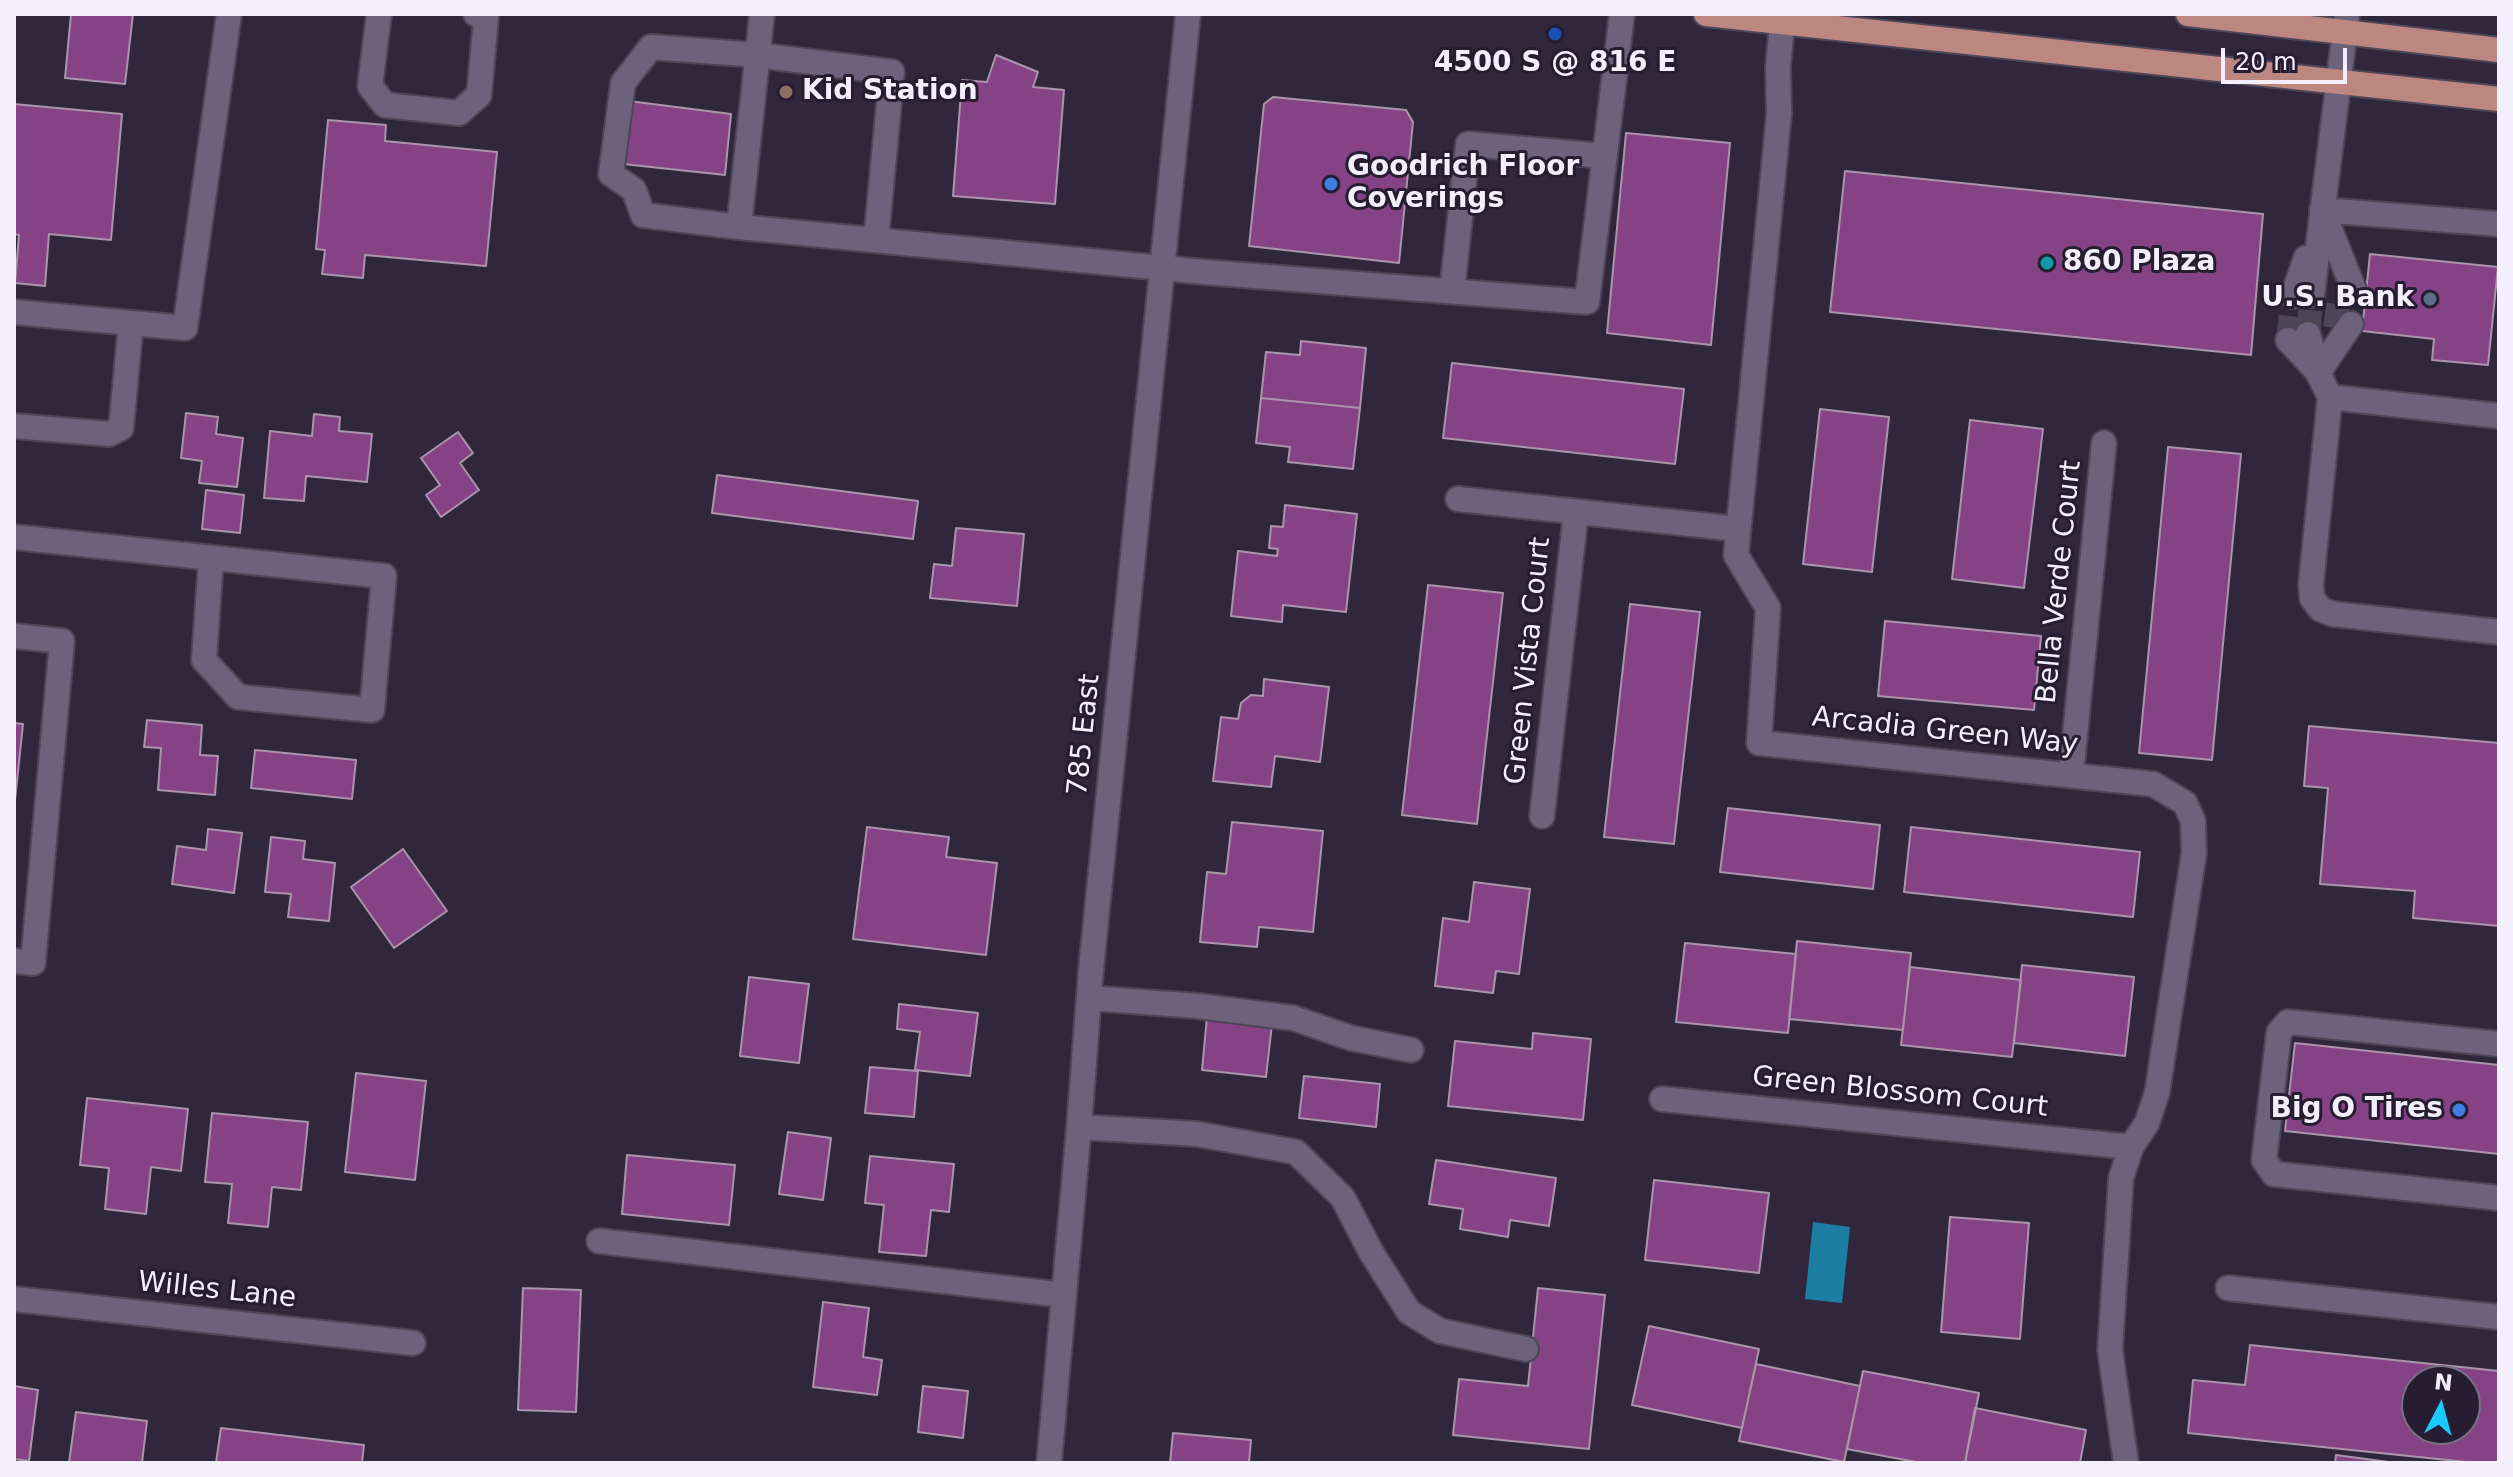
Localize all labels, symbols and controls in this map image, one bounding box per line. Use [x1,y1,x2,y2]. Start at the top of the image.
marker: 4500 S @ 816 E [1546,25,1564,43]
scale bar [2225,32,2351,82]
place label: 4500 S @ 816 E [1434,47,1676,81]
text: 20 m [2235,48,2297,76]
place label: Kid Station [802,75,978,109]
marker: Kid Station [777,83,795,101]
place label: Goodrich Floor Coverings [1347,151,1579,217]
marker: Goodrich Floor Coverings [1322,175,1340,193]
place label: 860 Plaza [2063,246,2215,280]
marker: 860 Plaza [2038,254,2056,272]
place label: U.S. Bank [2261,282,2414,316]
marker: U.S. Bank [2421,290,2439,308]
street label: Bella Verde Court [2031,459,2089,705]
street label: Green Vista Court [1499,536,1559,786]
street label: 785 East [1062,672,1108,798]
street label: Arcadia Green Way [1810,701,2080,763]
street label: Green Blossom Court [1750,1061,2050,1125]
place label: Big O Tires [2271,1093,2443,1127]
marker: Big O Tires [2450,1101,2468,1119]
street label: Willes Lane [136,1266,298,1316]
north arrow [2401,1365,2481,1445]
text: N [2433,1369,2454,1396]

